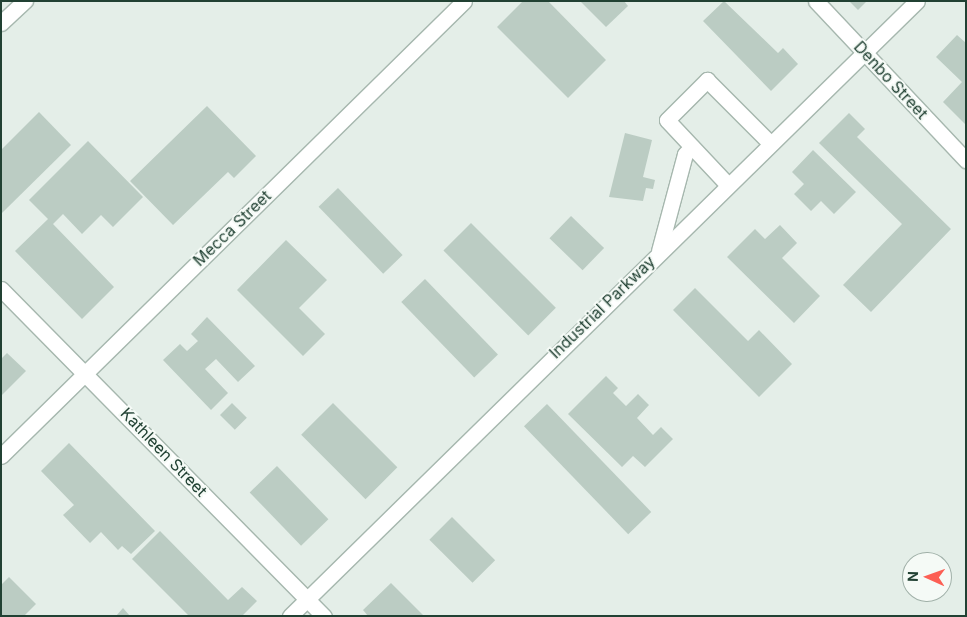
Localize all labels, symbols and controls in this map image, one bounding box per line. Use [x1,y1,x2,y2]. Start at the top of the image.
street label: Denbo Street [850,37,932,123]
street label: Mecca Street [189,186,275,270]
street label: Industrial Parkway [545,252,659,362]
street label: Kathleen Street [117,404,211,500]
north arrow [902,552,952,602]
text: N [904,571,921,582]

